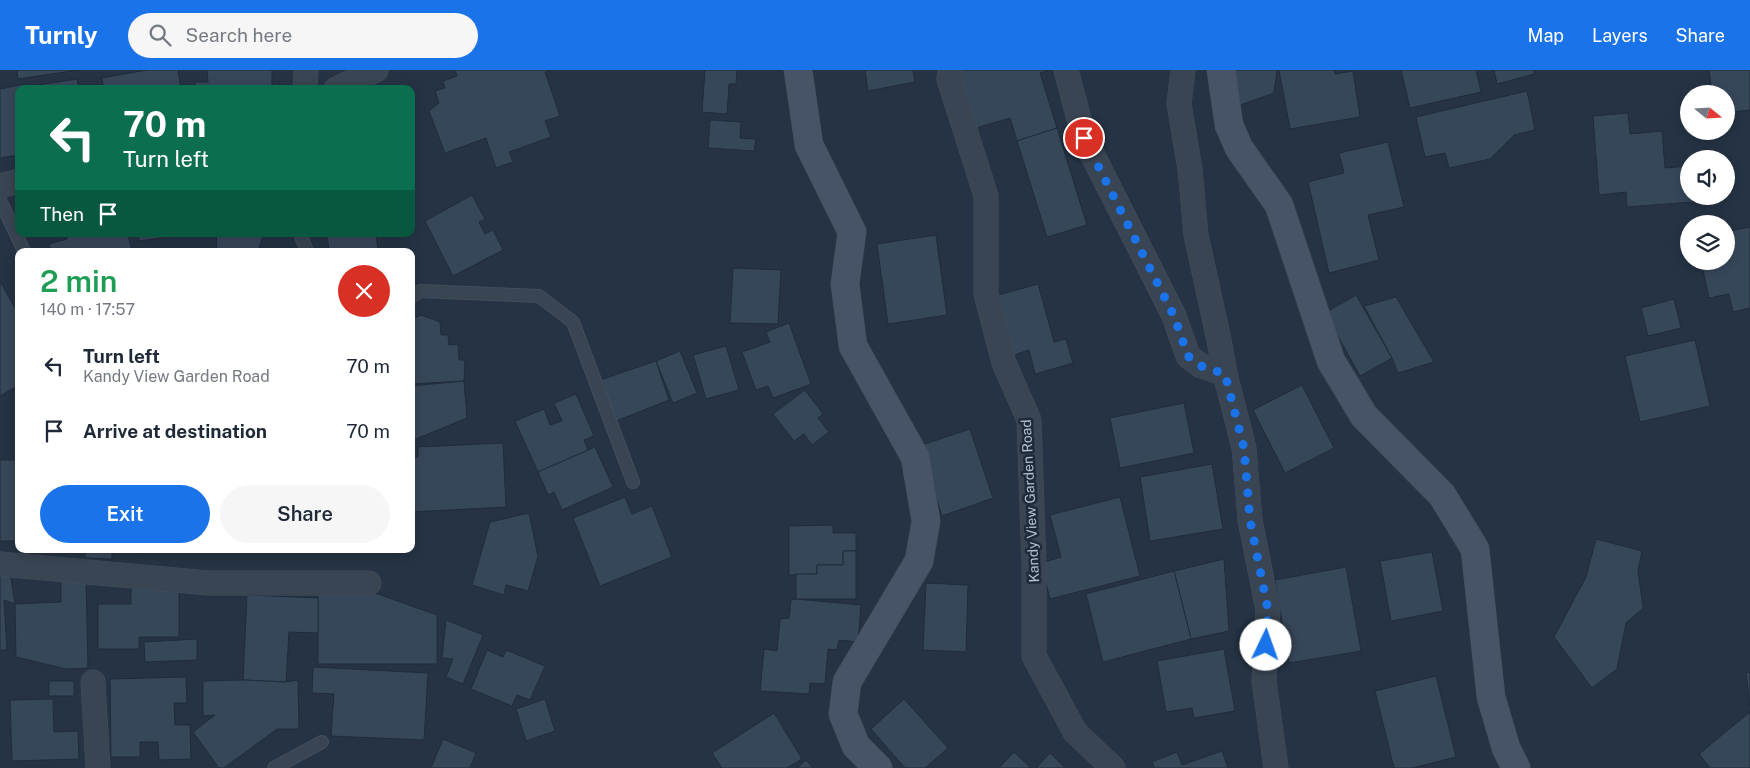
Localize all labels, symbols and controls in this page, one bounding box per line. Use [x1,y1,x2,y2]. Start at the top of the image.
search box [128,13,478,58]
text: Turnly [25,21,98,49]
icon: search [146,21,174,49]
text: Search here [186,24,292,46]
text: Map [1528,25,1564,46]
text: Layers [1592,25,1648,46]
text: Share [1676,25,1725,46]
north arrow [1680,85,1735,140]
map controls [1680,85,1735,270]
text: 70 m [123,104,206,145]
icon: left [40,105,105,170]
pin [1063,117,1105,159]
icon: arrive [1070,124,1098,152]
text: Turn left [123,146,209,172]
button: sound [1680,150,1735,205]
icon: arrive [94,200,122,228]
text: Then [40,203,84,225]
button: layers [1680,215,1735,270]
text: 2 min [40,263,117,299]
button: close [338,265,390,317]
text: 140 m · 17:57 [40,300,135,319]
text: Turn left [83,345,160,367]
icon: left [40,352,68,380]
text: 70 m [346,355,390,377]
text: Kandy View Garden Road [83,367,270,386]
icon: arrive [40,417,68,445]
street label: Kandy View Garden Road [1018,419,1042,583]
text: Arrive at destination [83,420,267,442]
text: 70 m [346,420,390,442]
button: Exit [40,485,210,543]
button: Share [220,485,390,543]
position arrow [1239,618,1291,670]

